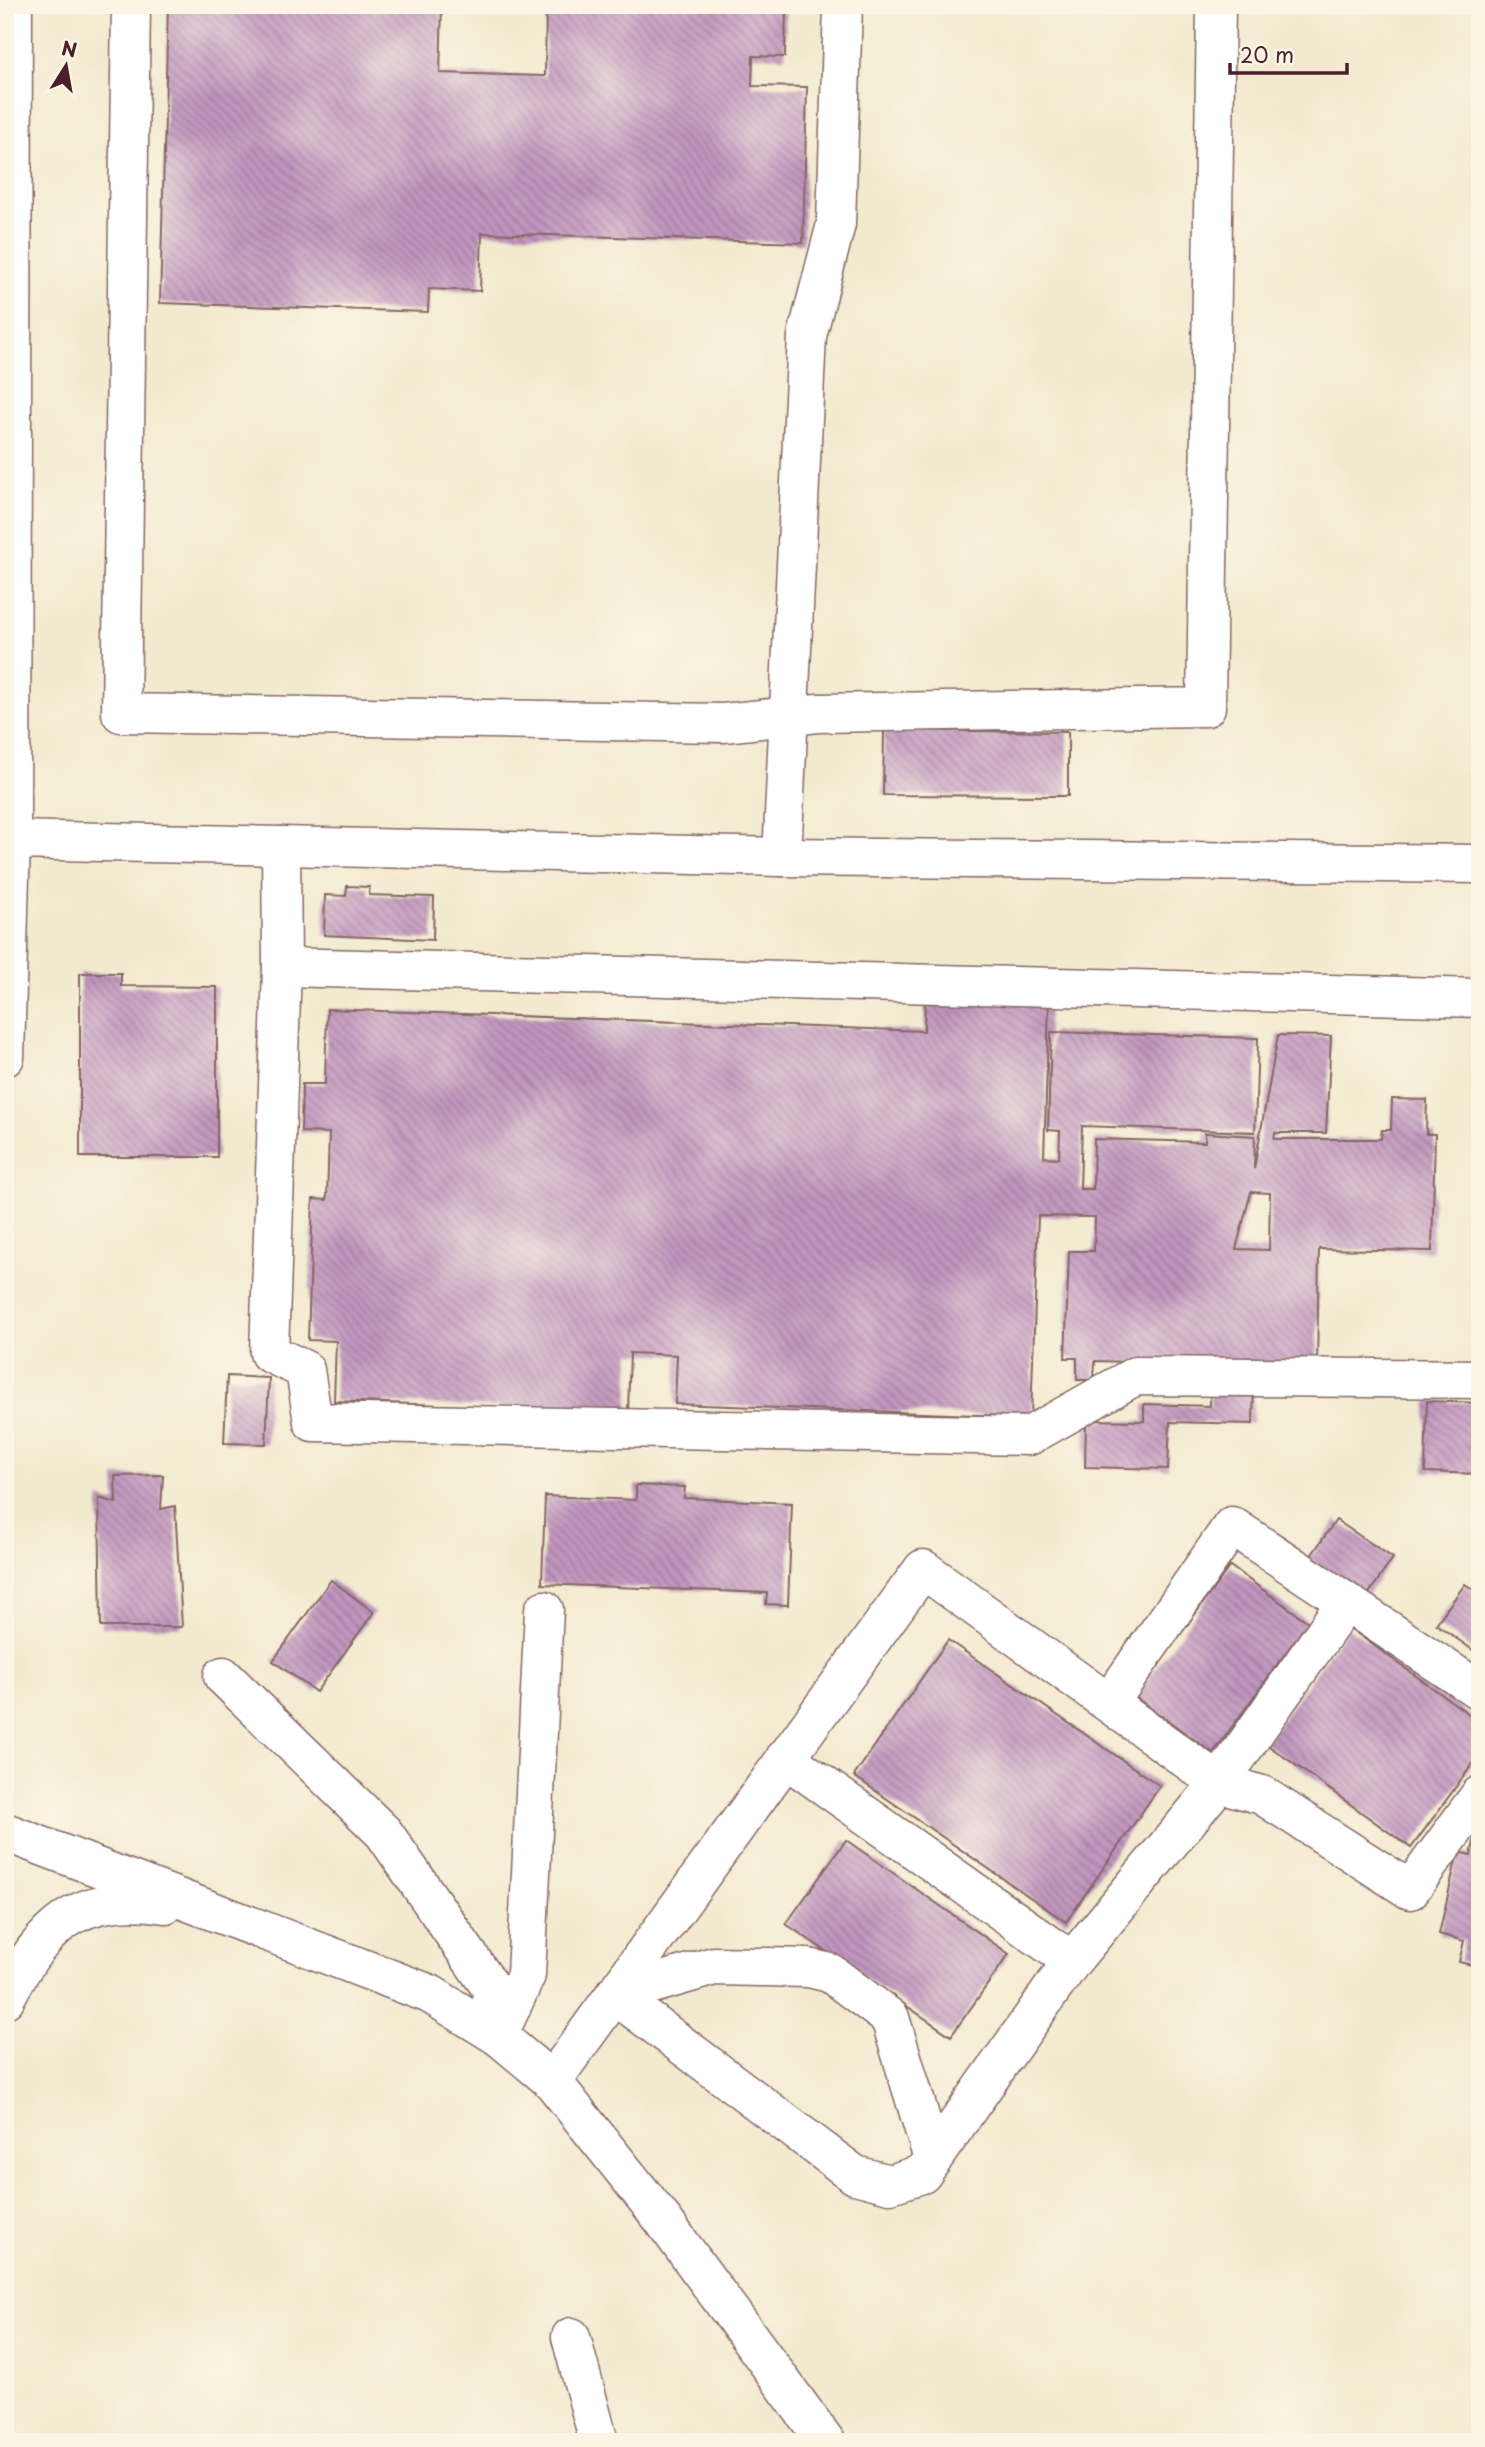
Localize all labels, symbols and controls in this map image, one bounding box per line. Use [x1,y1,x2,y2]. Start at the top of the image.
north arrow [32,32,102,102]
scale bar [1230,32,1347,76]
text: N [59,33,79,64]
text: 20 m [1240,38,1294,70]

